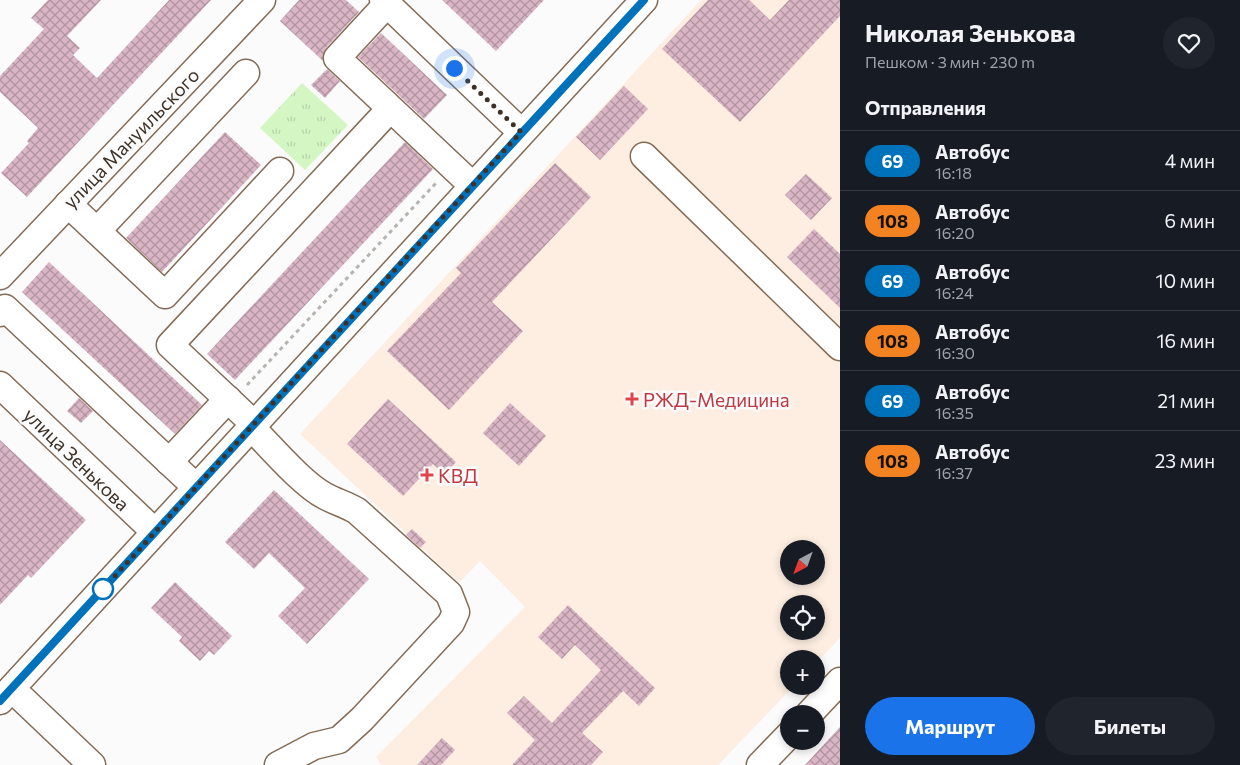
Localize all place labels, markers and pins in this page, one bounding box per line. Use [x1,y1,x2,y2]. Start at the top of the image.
place label: РЖД-Медицина [643,388,790,411]
marker: РЖД-Медицина [625,392,639,406]
place label: КВД [438,464,478,487]
marker: КВД [420,468,434,482]
unlabelled marker [92,578,114,600]

